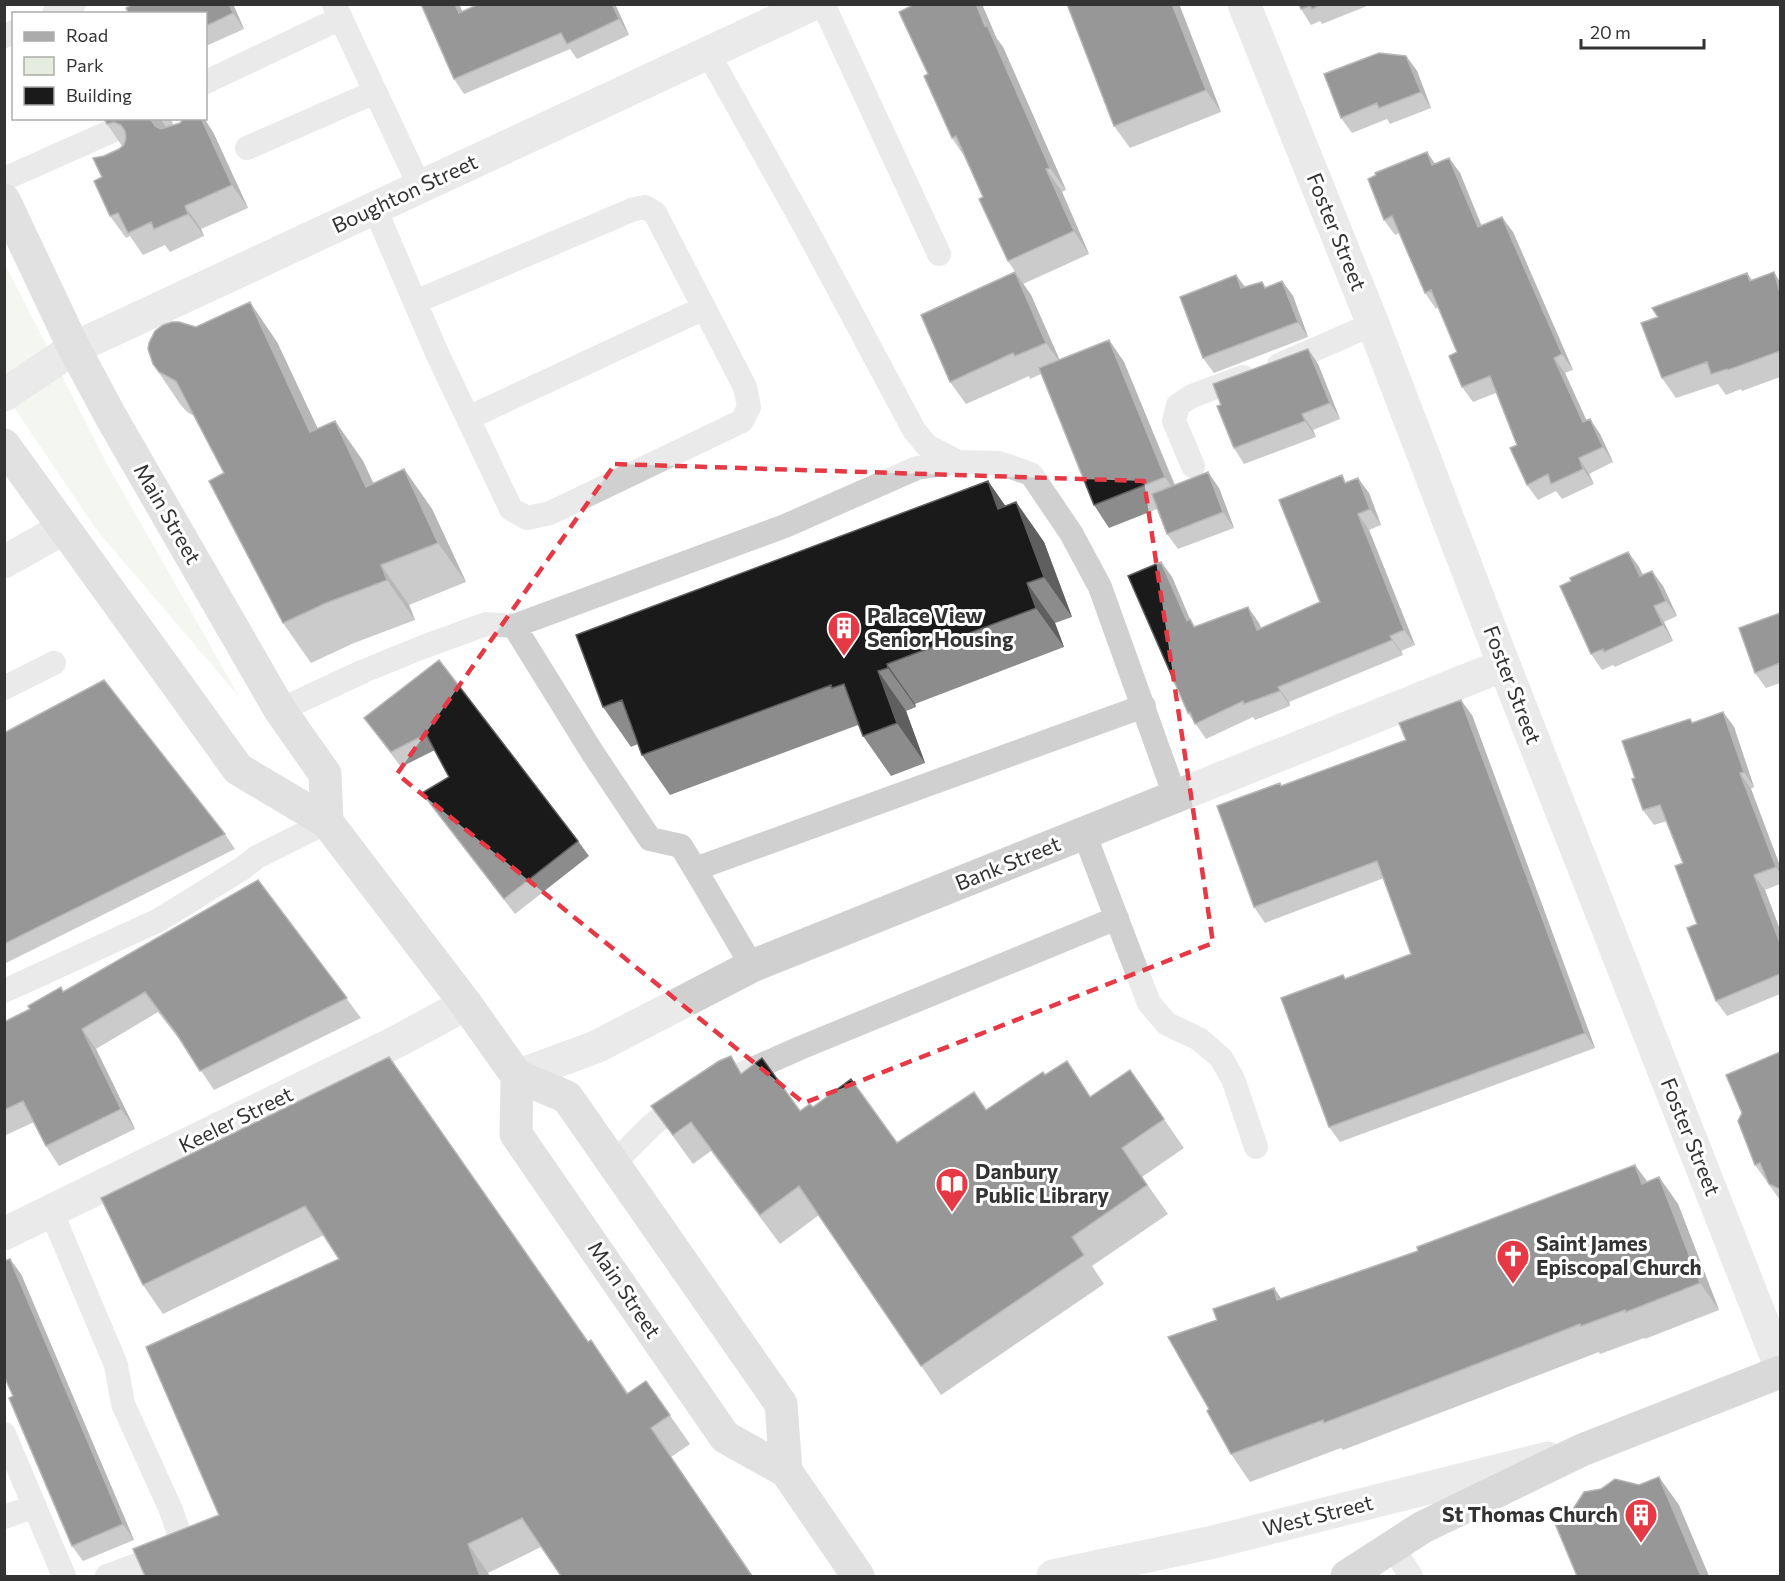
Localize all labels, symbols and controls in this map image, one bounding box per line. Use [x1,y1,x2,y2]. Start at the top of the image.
legend [12,12,207,120]
scale bar [1581,12,1704,50]
text: 20 m [1590,21,1631,43]
text: Road [66,24,108,46]
text: Park [66,54,104,76]
text: Building [66,84,132,106]
street label: Boughton Street [328,148,481,237]
street label: Foster Street [1302,169,1372,294]
street label: Main Street [130,459,207,568]
place label: Palace View Senior Housing [867,602,1014,651]
building icon: Palace View Senior Housing [826,610,862,657]
street label: Foster Street [1479,622,1547,747]
street label: Bank Street [951,830,1064,895]
street label: Foster Street [1656,1074,1726,1199]
street label: Keeler Street [174,1080,296,1157]
place label: Danbury Public Library [975,1158,1109,1207]
library icon: Danbury Public Library [934,1166,970,1213]
place label: Saint James Episcopal Church [1536,1230,1702,1279]
street label: Main Street [584,1236,667,1342]
church icon: Saint James Episcopal Church [1495,1238,1531,1285]
street label: West Street [1260,1489,1375,1540]
building icon: St Thomas Church [1623,1497,1659,1544]
place label: St Thomas Church [1442,1501,1618,1526]

